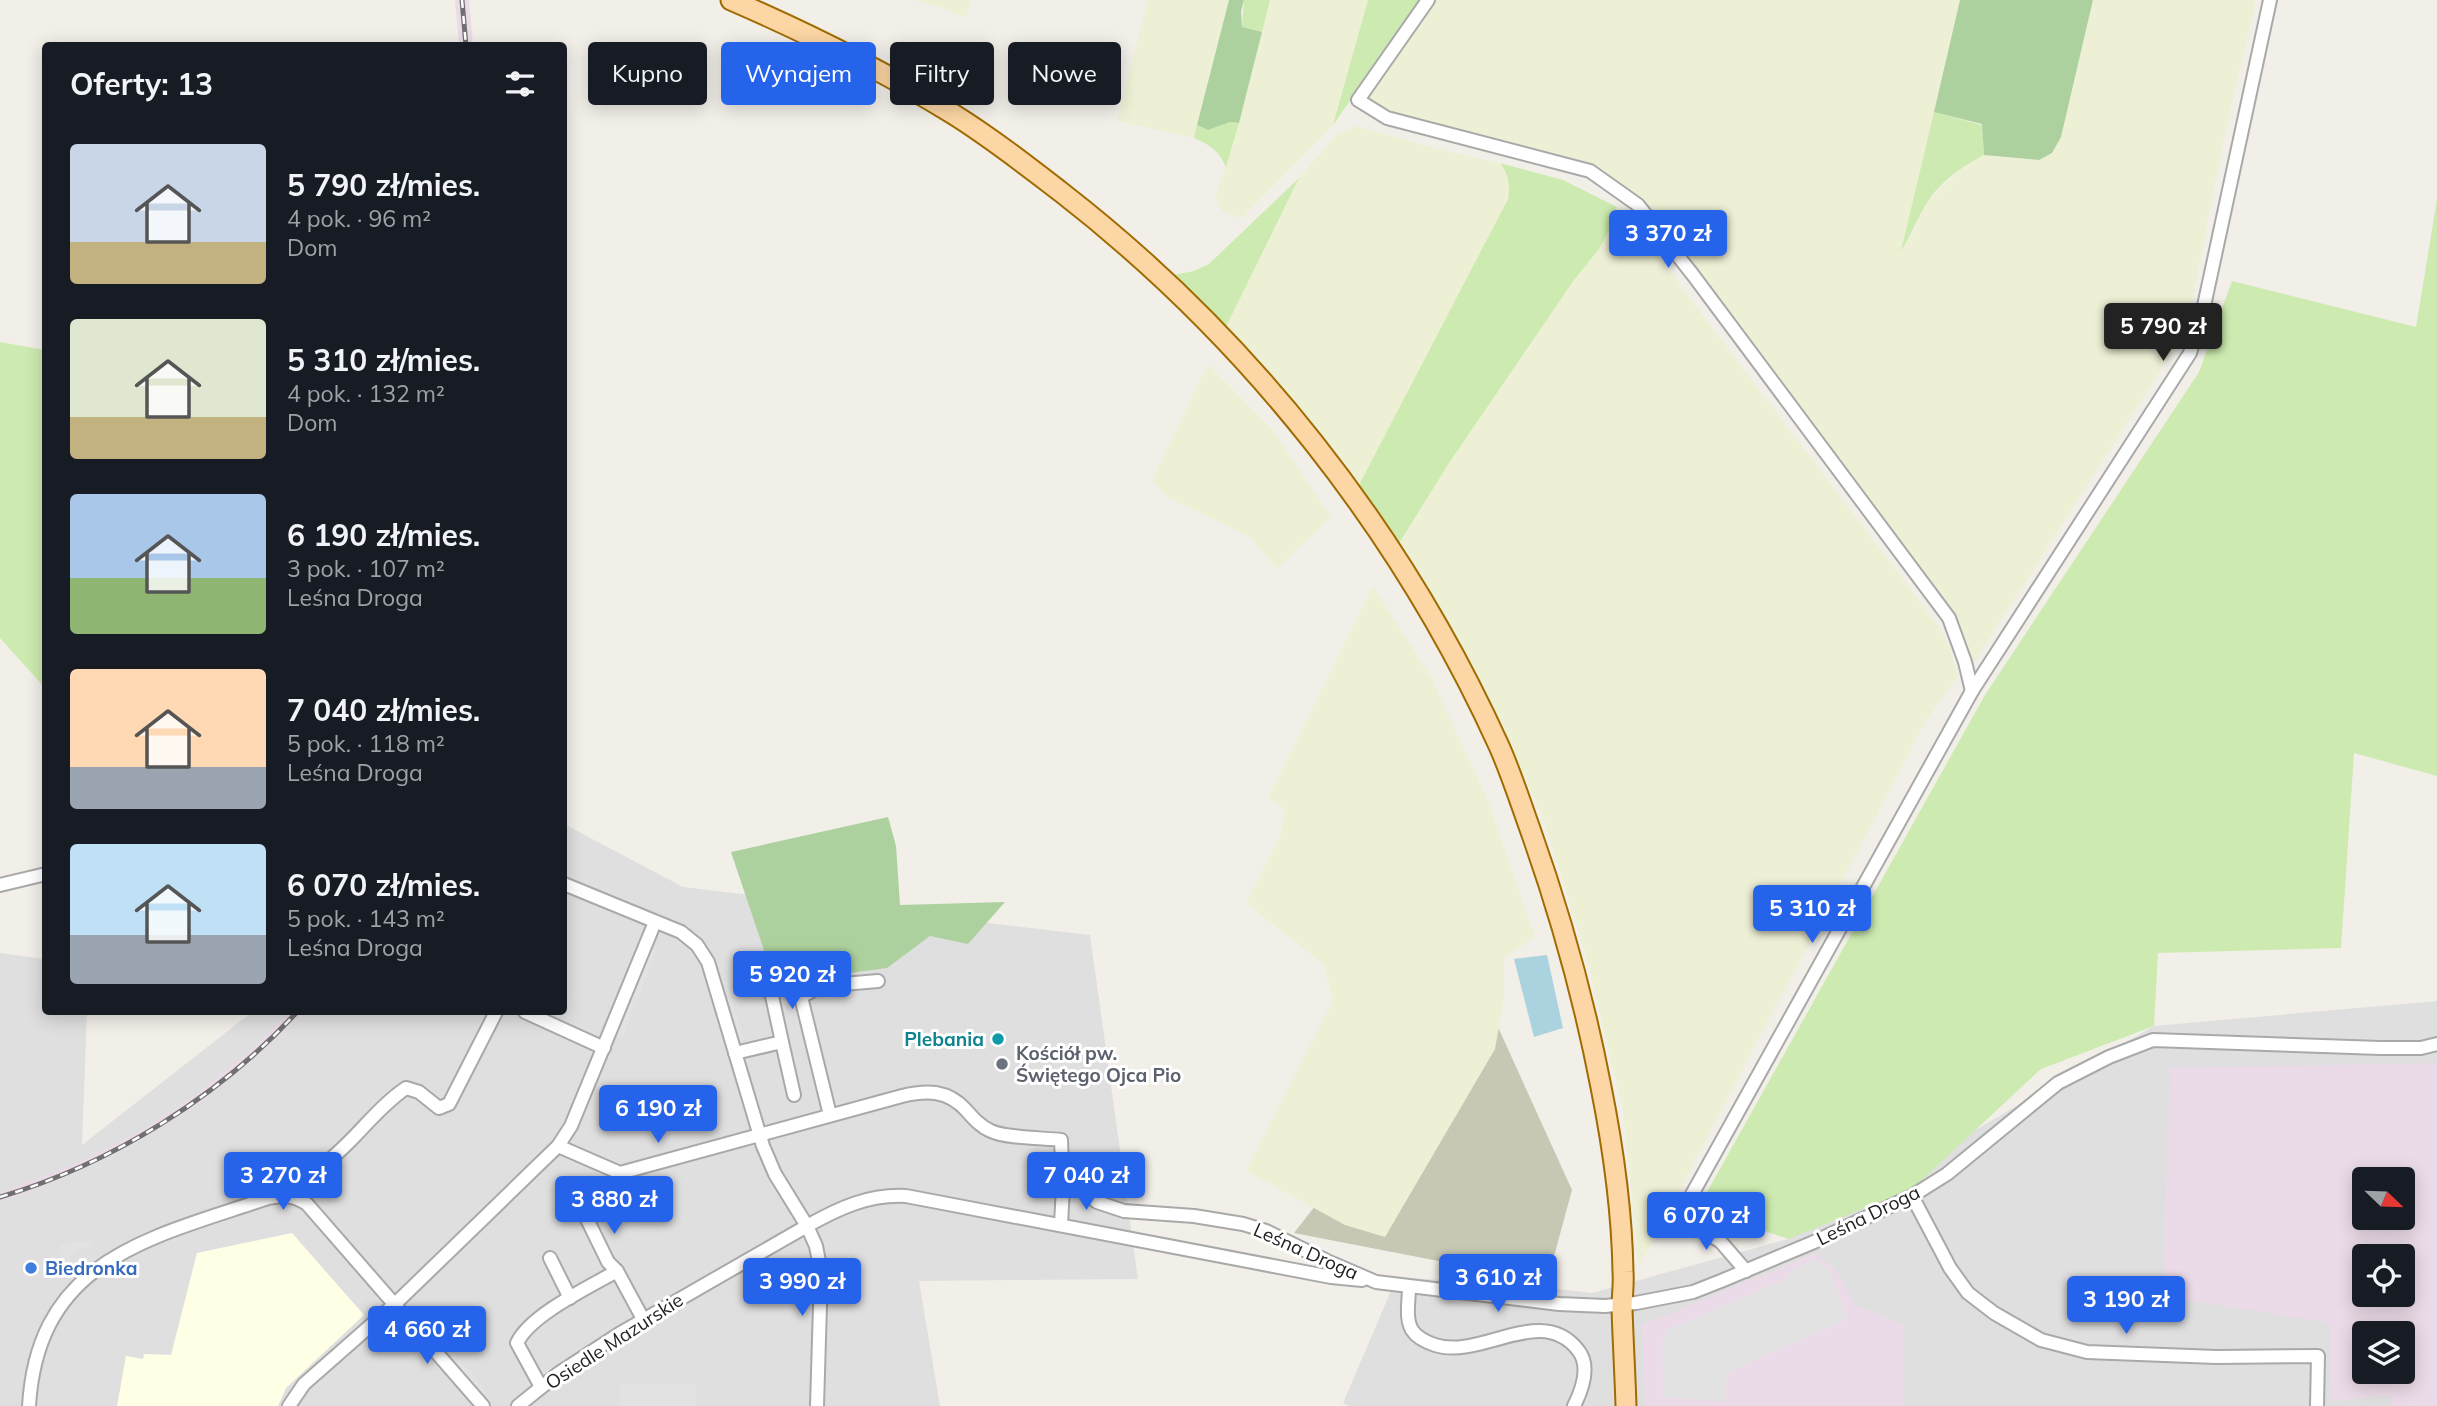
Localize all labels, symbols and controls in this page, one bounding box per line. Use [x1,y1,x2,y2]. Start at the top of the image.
chip: Kupno [588,42,707,105]
chip: Wynajem [721,42,876,105]
chip: Filtry [890,42,994,105]
chip: Nowe [1008,42,1121,105]
text: Oferty: 13 [70,65,213,103]
icon: filters [501,65,539,103]
text: 5 790 zł/mies. [287,166,480,204]
icon: home [126,172,210,256]
text: 4 pok. · 96 m² [287,204,431,233]
pin: 3 370 zł [1596,210,1740,270]
text: 3 370 zł [1625,218,1711,247]
text: Dom [287,233,338,262]
pin: 5 790 zł [2091,304,2235,363]
text: 5 790 zł [2120,311,2206,340]
text: 5 310 zł/mies. [287,341,480,379]
icon: home [126,347,210,431]
text: 4 pok. · 132 m² [287,379,445,408]
text: Dom [287,408,338,437]
text: 6 190 zł/mies. [287,516,480,554]
icon: home [126,522,210,606]
text: 3 pok. · 107 m² [287,554,445,583]
text: Leśna Droga [287,583,423,612]
text: 7 040 zł/mies. [287,691,480,729]
icon: home [126,697,210,781]
text: 5 pok. · 118 m² [287,729,445,758]
text: Leśna Droga [287,758,423,787]
text: 6 070 zł/mies. [287,866,480,904]
icon: home [126,872,210,956]
pin: 5 310 zł [1740,886,1884,945]
text: 5 310 zł [1769,893,1855,922]
text: 5 pok. · 143 m² [287,904,445,933]
text: Leśna Droga [287,933,423,962]
pin: 5 920 zł [720,951,864,1011]
text: 5 920 zł [749,959,835,988]
place label: Plebania [904,1027,984,1051]
marker: Plebania [990,1031,1006,1047]
place label: Kościół pw. Świętego Ojca Pio [1016,1041,1181,1087]
marker: Kościół pw. Świętego Ojca Pio [994,1056,1010,1072]
pin: 6 190 zł [586,1086,730,1145]
text: 6 190 zł [615,1093,701,1122]
pin: 3 270 zł [211,1152,355,1212]
pin: 7 040 zł [1014,1152,1158,1212]
text: 3 270 zł [240,1160,326,1189]
text: 7 040 zł [1043,1160,1129,1189]
north arrow [2352,1167,2415,1230]
map controls [2352,1167,2415,1384]
pin: 3 880 zł [542,1176,686,1236]
street label: Leśna Droga [1812,1180,1924,1250]
text: 3 880 zł [571,1184,657,1213]
pin: 6 070 zł [1634,1192,1778,1252]
text: 6 070 zł [1663,1200,1749,1229]
street label: Leśna Droga [1250,1217,1362,1285]
button: locate [2352,1244,2415,1307]
pin: 3 610 zł [1426,1254,1570,1314]
place label: Biedronka [45,1256,137,1280]
pin: 3 990 zł [730,1258,874,1318]
marker: Biedronka [23,1260,39,1276]
text: 3 610 zł [1455,1262,1541,1291]
text: 3 990 zł [759,1266,845,1295]
pin: 3 190 zł [2054,1276,2198,1336]
text: 3 190 zł [2083,1284,2169,1313]
street label: Osiedle Mazurskie [541,1287,687,1395]
pin: 4 660 zł [355,1306,499,1366]
text: 4 660 zł [384,1314,470,1343]
button: layers [2352,1321,2415,1384]

